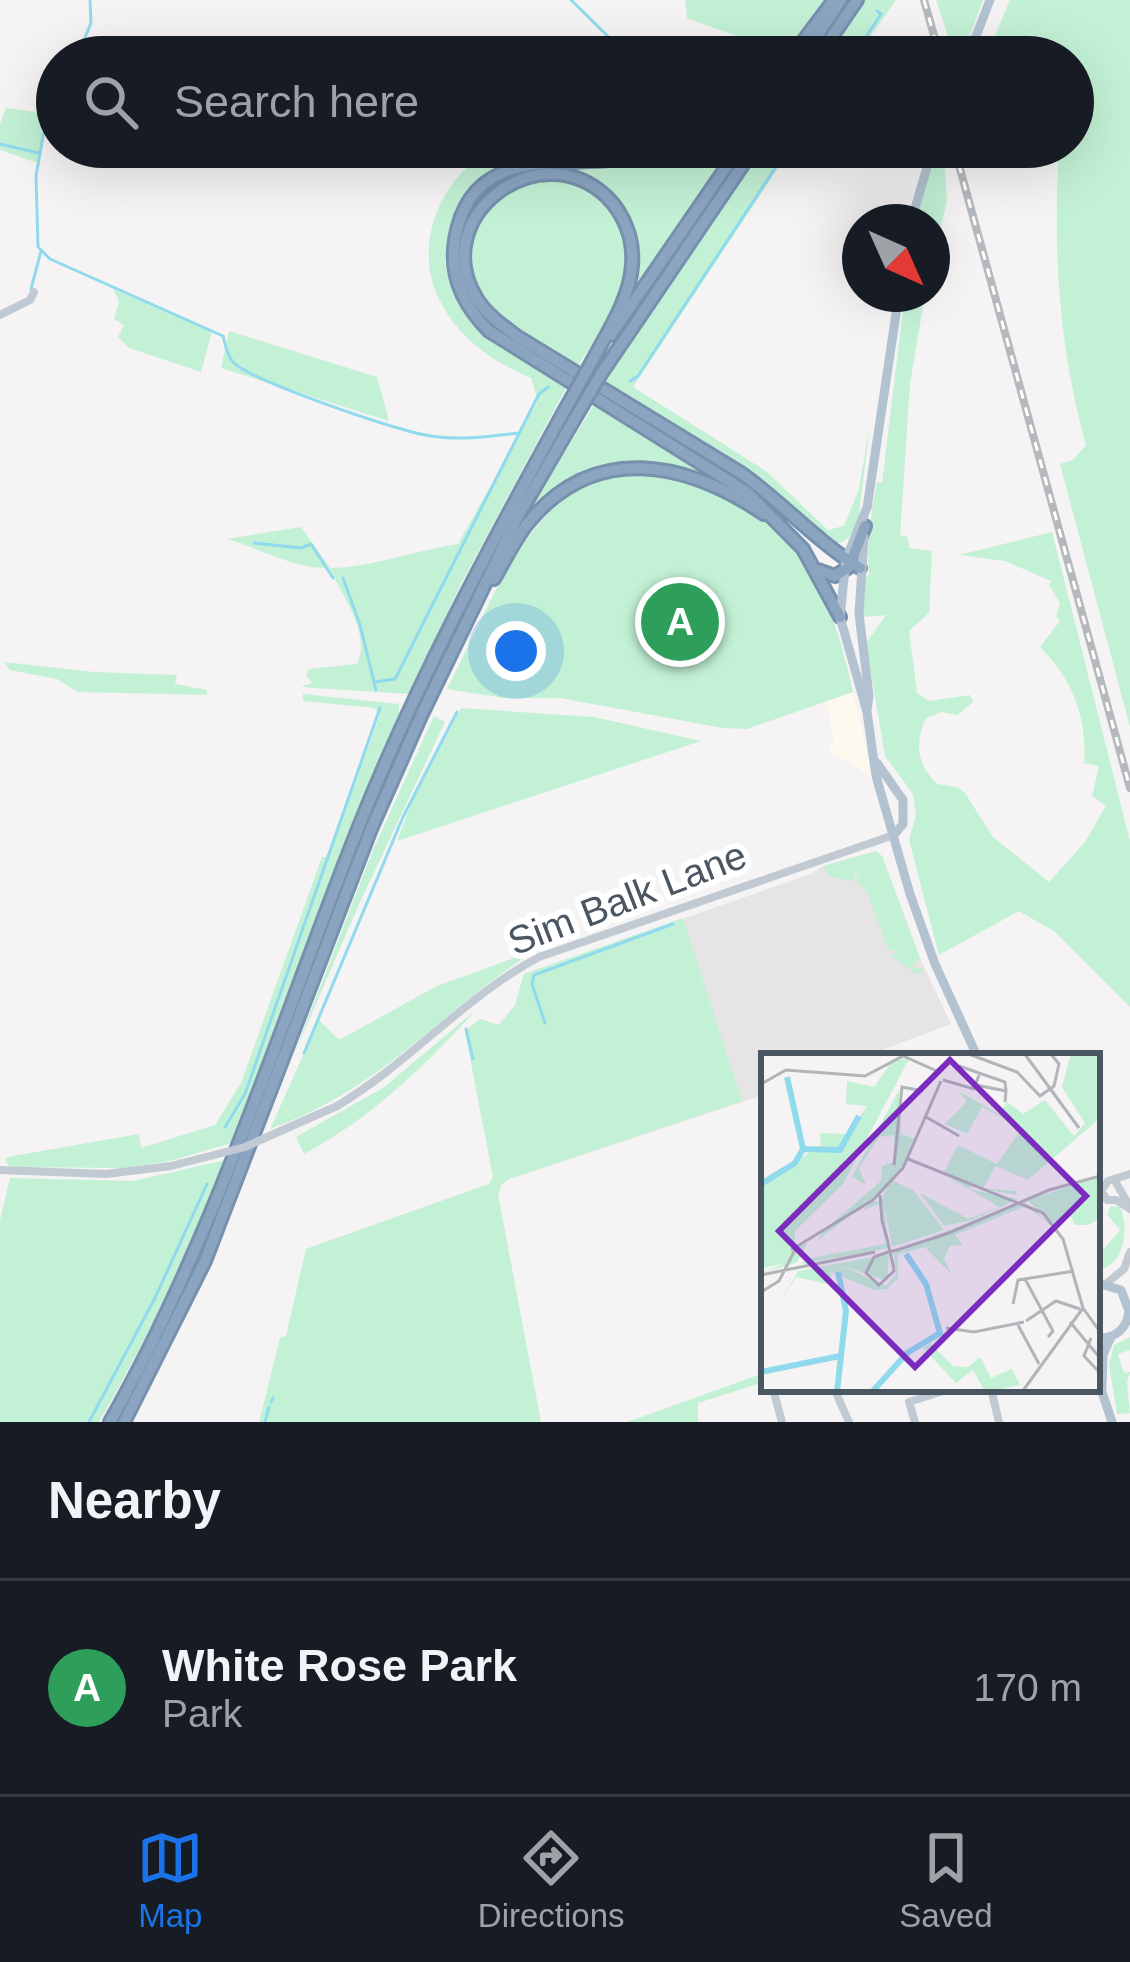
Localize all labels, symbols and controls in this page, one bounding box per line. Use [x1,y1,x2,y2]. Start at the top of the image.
search box [36,36,1094,168]
icon: search [78,69,144,135]
text: Search here [174,76,419,127]
north arrow [842,204,950,312]
pin: A [641,577,719,667]
your location [486,621,546,681]
street label: Sim Balk Lane [502,833,752,963]
inset map [761,1053,1100,1392]
text: Nearby [48,1472,221,1529]
text: White Rose Park [162,1640,517,1691]
text: A [73,1666,101,1709]
text: 170 m [974,1666,1082,1709]
text: Park [162,1692,242,1735]
tab: Map [137,1825,203,1935]
tab: Directions [478,1825,625,1935]
tab: Saved [899,1825,993,1935]

